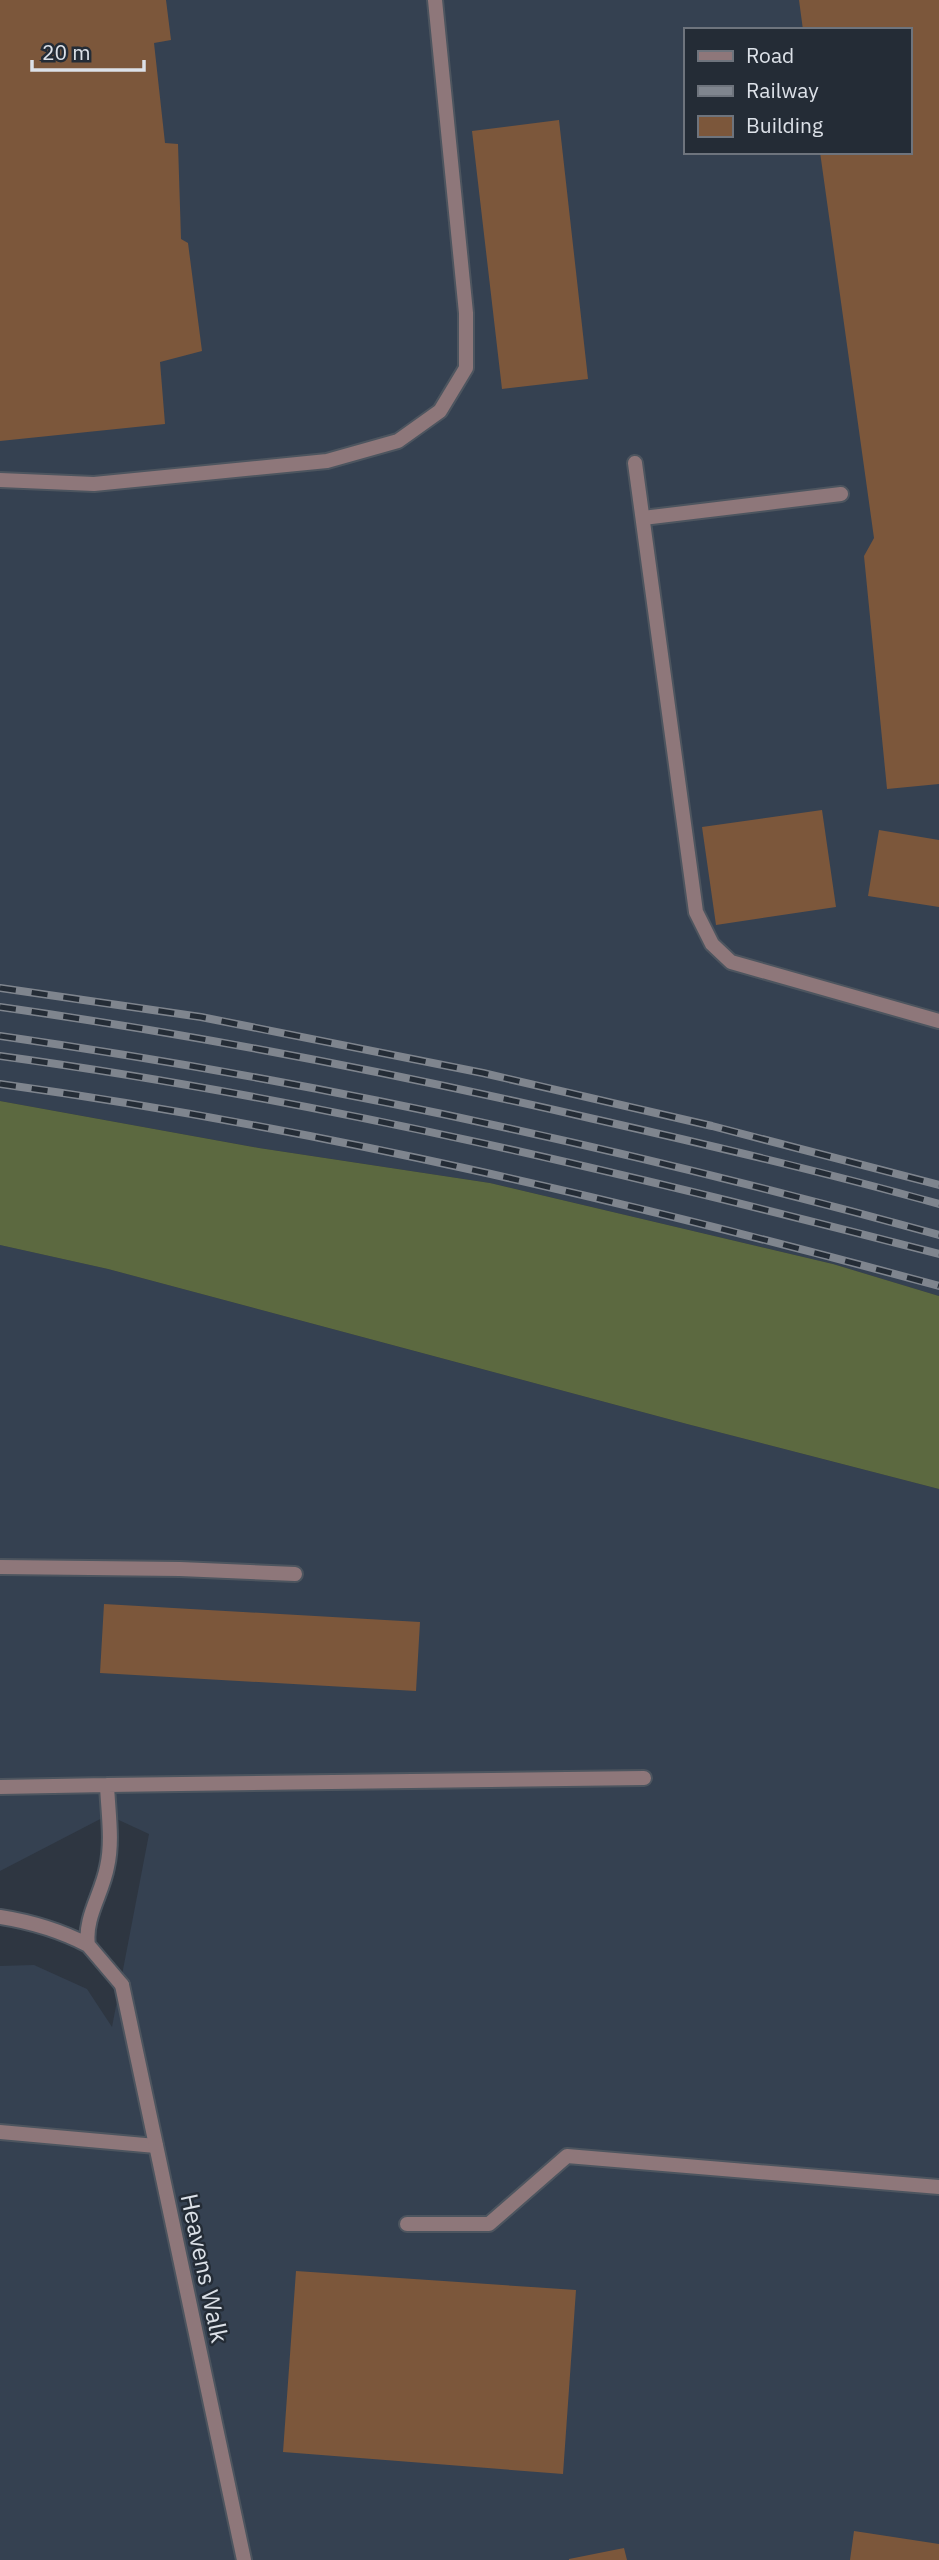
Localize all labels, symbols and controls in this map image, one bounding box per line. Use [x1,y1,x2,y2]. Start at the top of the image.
scale bar [32,28,144,72]
legend [684,28,911,154]
text: 20 m [42,38,91,66]
text: Road [746,41,794,69]
text: Railway [746,76,819,104]
text: Building [746,111,823,139]
street label: Heavens Walk [174,2190,236,2346]

